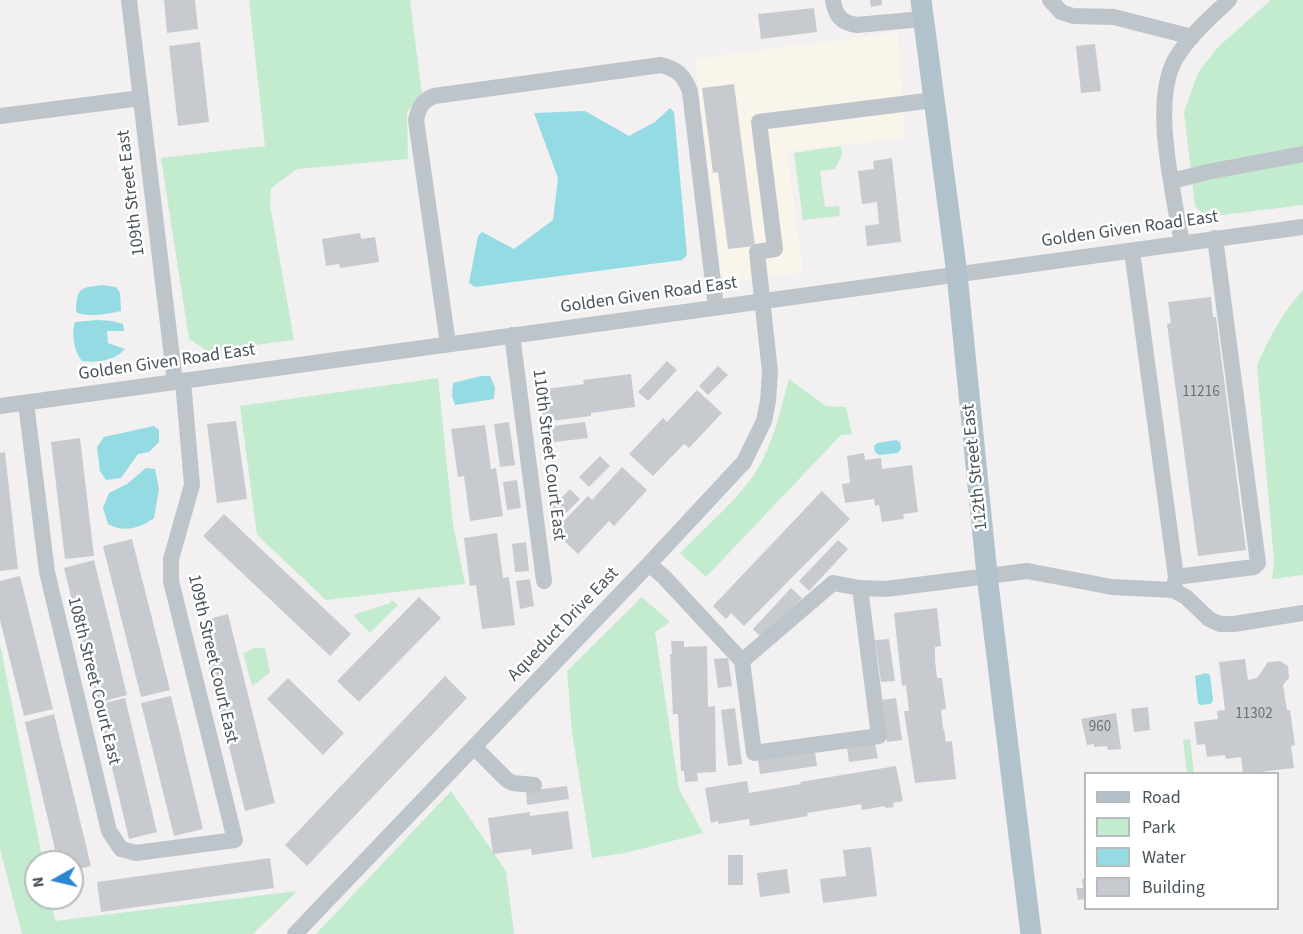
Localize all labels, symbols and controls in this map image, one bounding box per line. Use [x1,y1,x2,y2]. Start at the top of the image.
street label: 109th Street East [114,129,150,257]
street label: Golden Given Road East [1040,207,1220,253]
street label: Golden Given Road East [559,273,739,319]
street label: Golden Given Road East [77,340,257,386]
street label: 110th Street Court East [527,368,569,542]
house number: 11216 [1182,384,1220,402]
street label: 112th Street East [959,403,993,531]
street label: Aqueduct Drive East [504,563,624,687]
street label: 109th Street Court East [182,572,242,746]
street label: 108th Street Court East [62,595,124,767]
house number: 11302 [1235,706,1273,724]
house number: 960 [1089,719,1111,737]
legend [1084,772,1279,910]
text: Road [1142,785,1181,810]
text: Park [1142,815,1176,840]
text: Water [1142,845,1186,870]
north arrow [24,850,84,910]
text: N [27,875,50,889]
text: Building [1142,875,1205,900]

